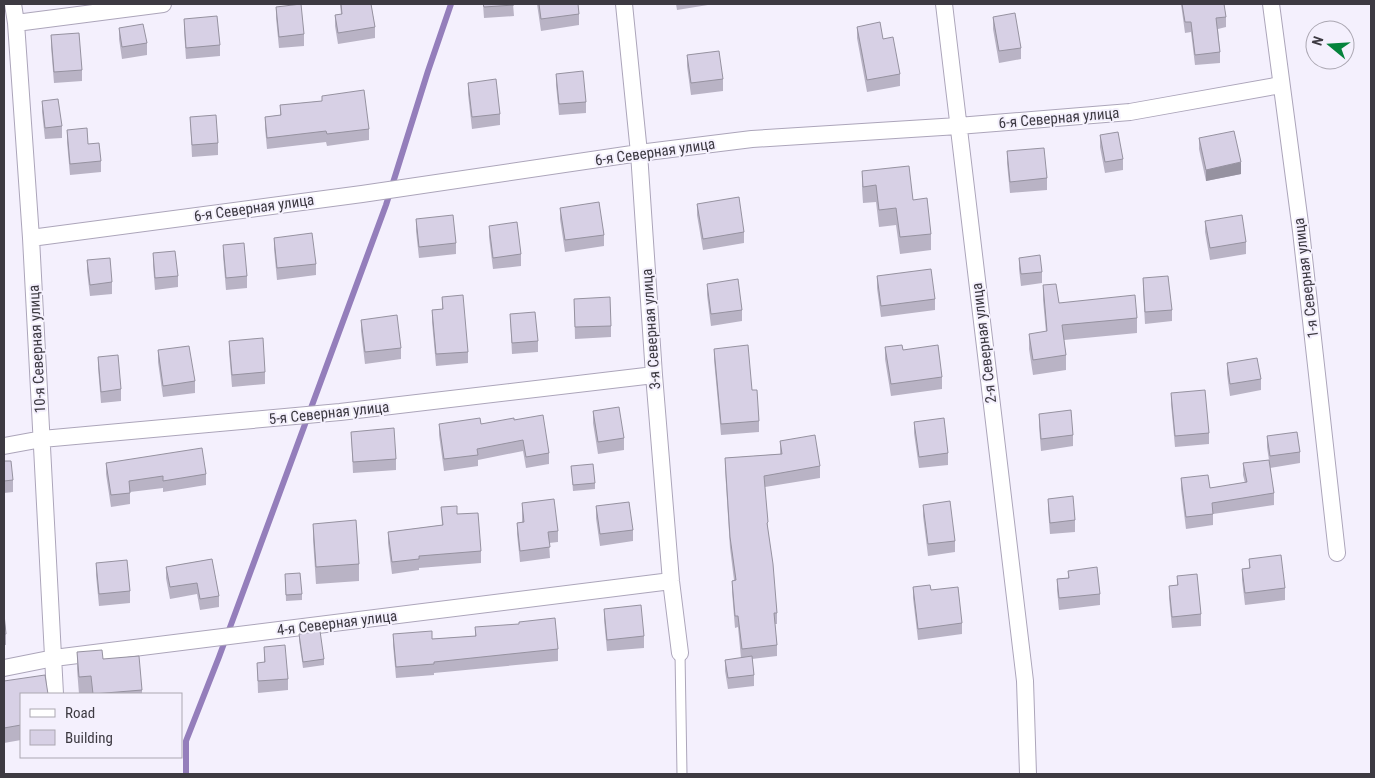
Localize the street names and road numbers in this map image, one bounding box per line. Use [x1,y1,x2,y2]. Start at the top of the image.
street label: 6-я Северная улица [998,104,1120,132]
street label: 6-я Северная улица [594,135,716,169]
street label: 6-я Северная улица [193,191,315,225]
street label: 1-я Северная улица [1290,217,1322,339]
street label: 3-я Северная улица [638,268,664,390]
street label: 2-я Северная улица [968,282,1000,404]
street label: 10-я Северная улица [25,284,49,414]
street label: 5-я Северная улица [268,398,390,428]
street label: 4-я Северная улица [276,607,398,639]

